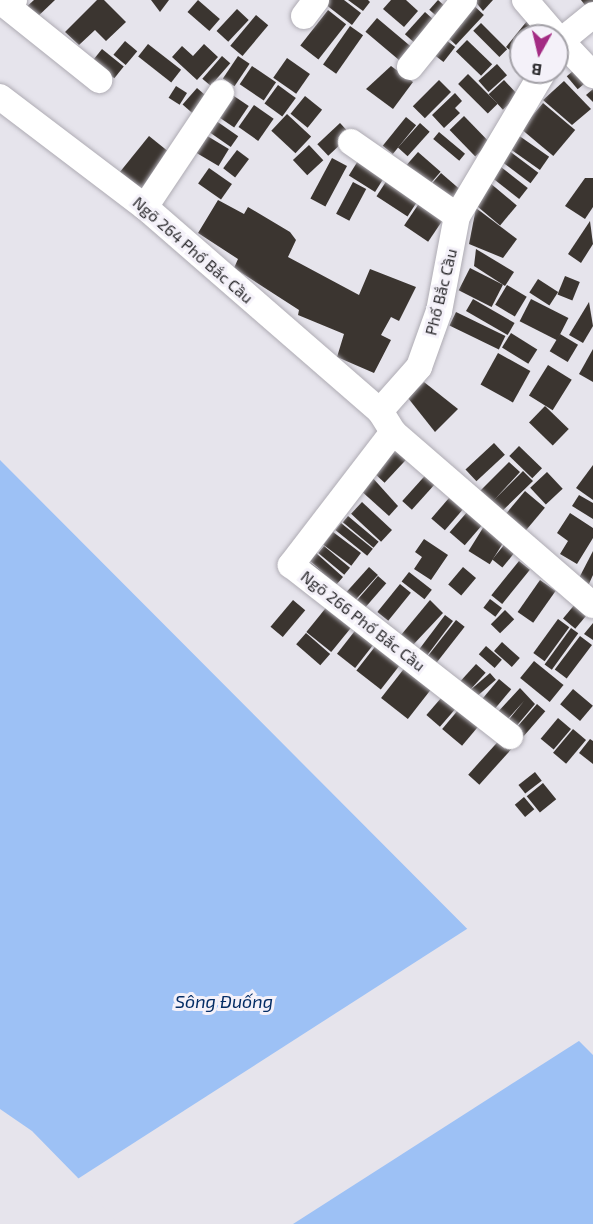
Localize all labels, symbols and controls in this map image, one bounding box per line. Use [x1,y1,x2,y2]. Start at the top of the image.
north arrow [509,24,569,84]
text: B [530,60,543,80]
street label: Ngõ 264 Phố Bắc Cầu [129,193,257,307]
street label: Phố Bắc Cầu [421,247,461,337]
street label: Ngõ 266 Phố Bắc Cầu [297,567,429,675]
water label: Sông Đuống [175,990,273,1012]

